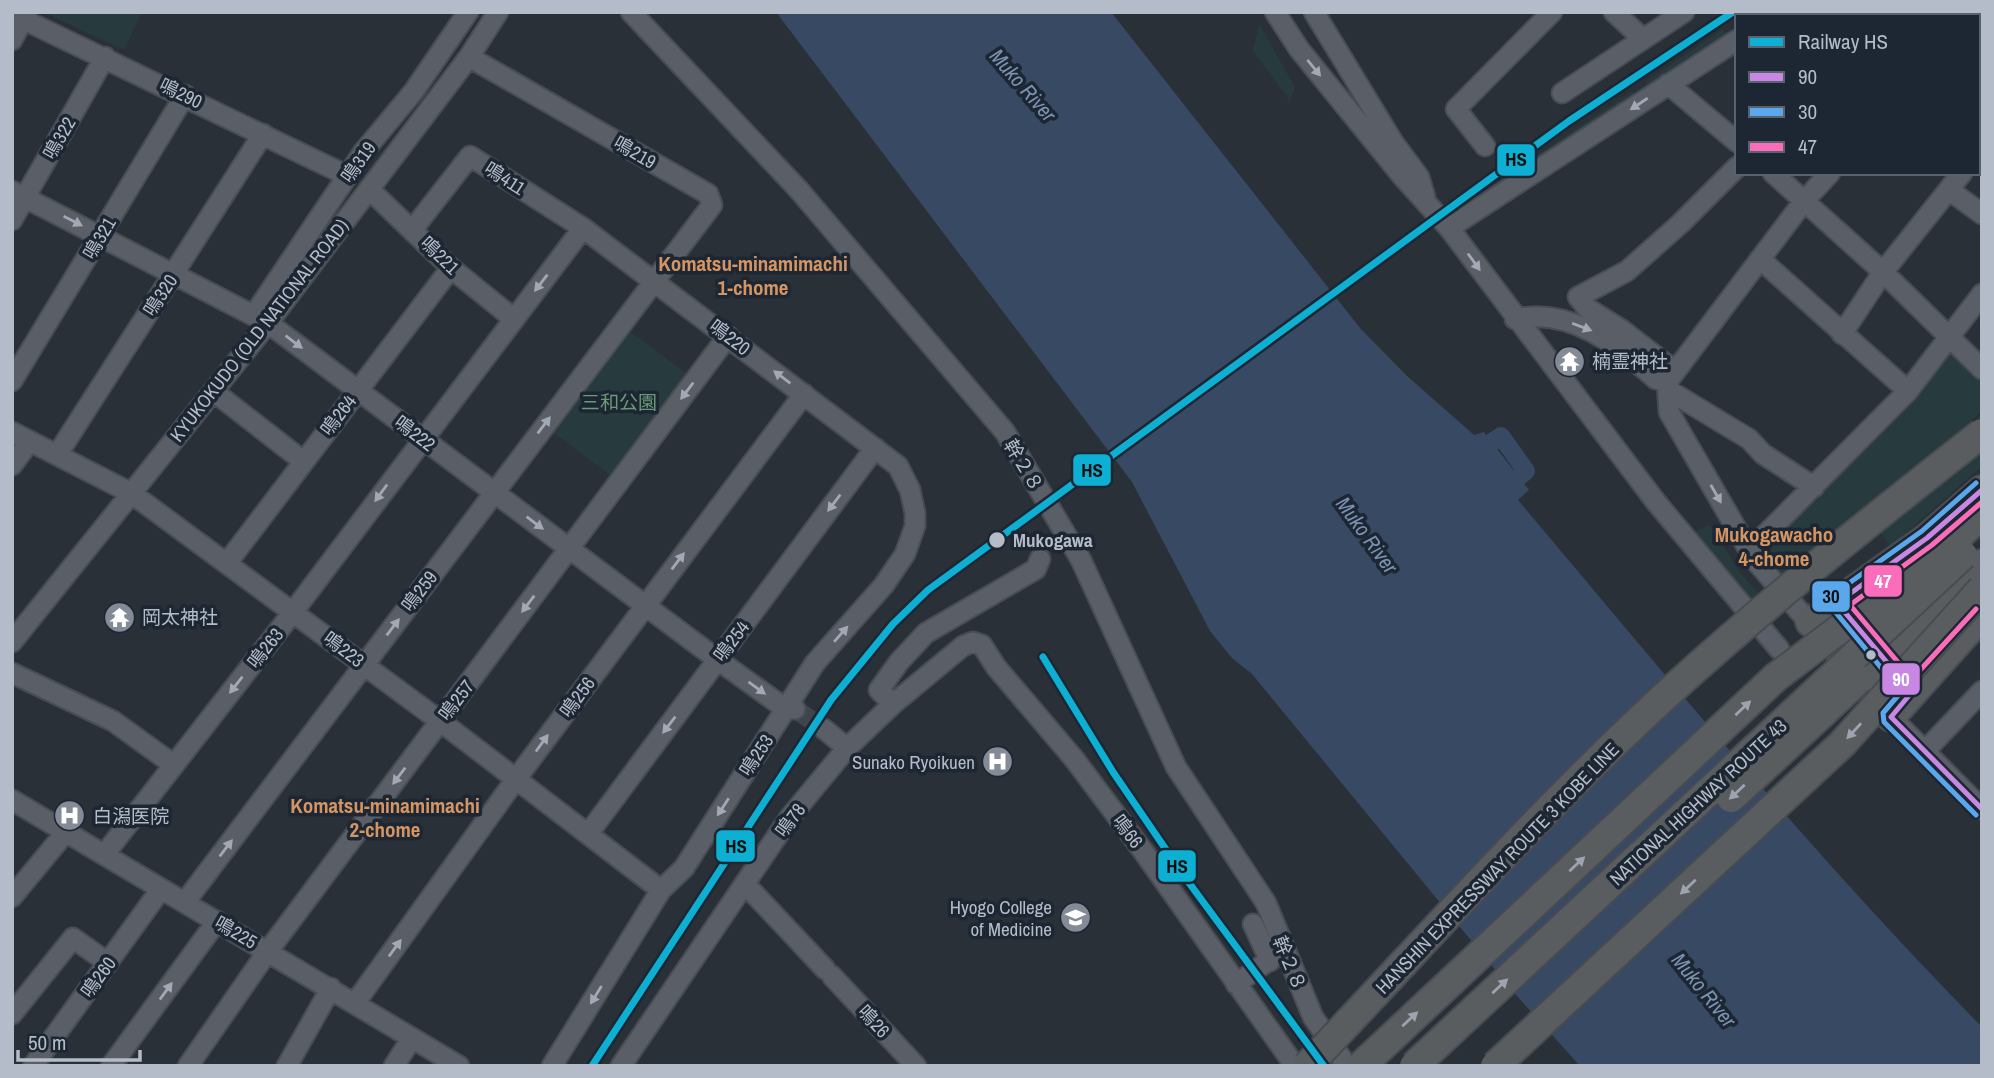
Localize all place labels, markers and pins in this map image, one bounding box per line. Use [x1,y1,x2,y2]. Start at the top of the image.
temple icon: 楠霊神社 [1552,344,1586,378]
place label: 楠霊神社 [1592,348,1668,374]
place label: Mukogawa [1013,527,1093,553]
marker: Mukogawa [987,530,1007,550]
temple icon: 岡太神社 [102,600,136,634]
place label: 岡太神社 [142,604,218,630]
unlabelled marker [1864,648,1878,662]
hospital icon: Sunako Ryoikuen [981,745,1015,779]
place label: Sunako Ryoikuen [852,749,975,775]
hospital icon: 白潟医院 [53,799,87,833]
place label: 白潟医院 [93,803,169,829]
place label: Hyogo College of Medicine [950,894,1052,942]
school or university icon: Hyogo College of Medicine [1058,901,1092,935]

